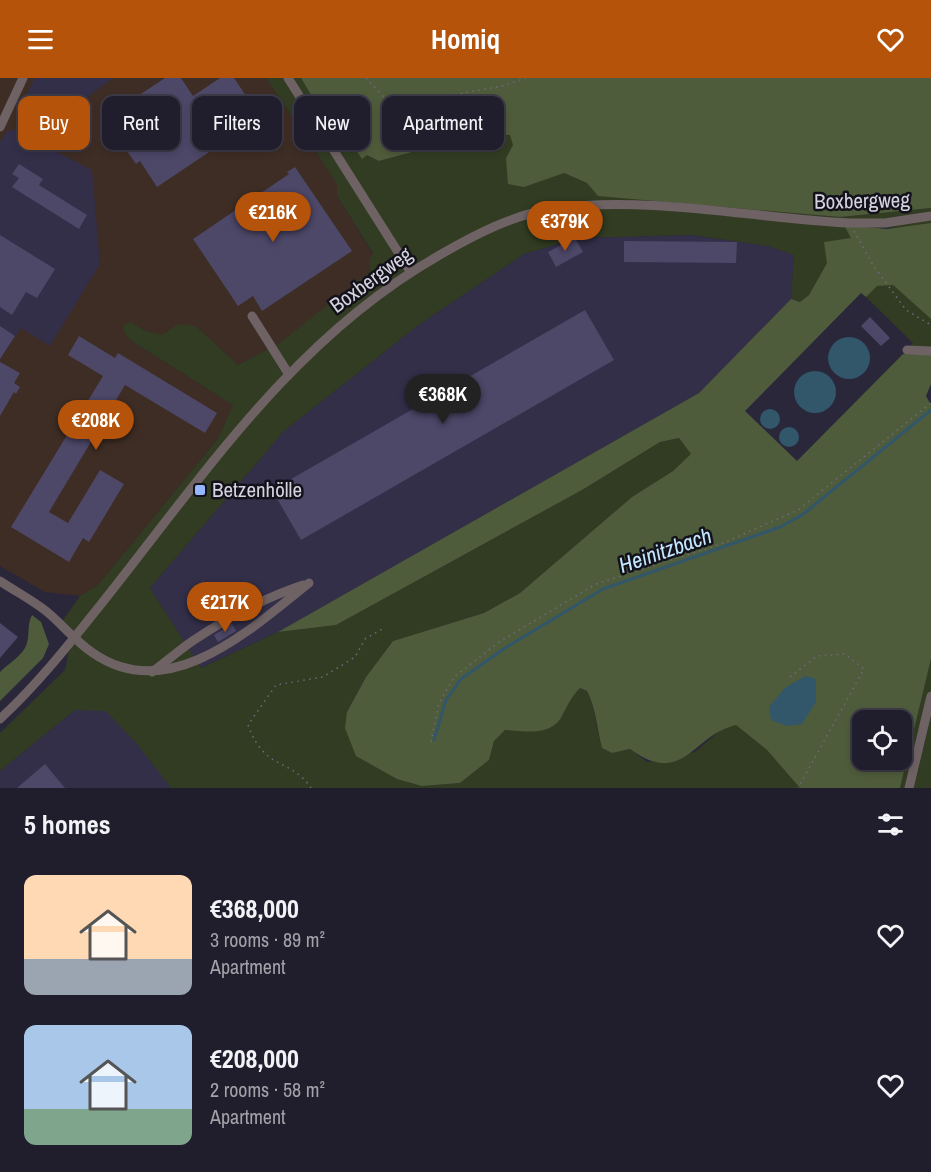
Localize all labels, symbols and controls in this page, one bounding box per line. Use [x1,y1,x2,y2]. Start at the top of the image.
text: Homiq [431,21,500,57]
icon: menu [24,23,57,56]
icon: heart [874,23,907,56]
chip: Buy [18,96,90,150]
chip: Rent [102,96,180,150]
chip: Filters [192,96,282,150]
chip: New [294,96,370,150]
chip: Apartment [382,96,504,150]
street label: Boxbergweg [814,185,911,216]
pin: €216K [231,192,315,243]
text: €216K [249,198,297,225]
pin: €379K [523,201,607,252]
text: €379K [541,207,589,234]
street label: Boxbergweg [323,239,418,319]
pin: €368K [401,374,485,425]
text: €368K [419,380,467,407]
pin: €208K [54,400,138,451]
text: €208K [72,406,120,433]
place label: Betzenhölle [212,475,302,504]
marker: Betzenhölle [193,483,207,497]
water label: Heinitzbach [615,520,715,580]
pin: €217K [183,582,267,633]
text: €217K [201,588,249,615]
map controls [852,710,912,770]
button: locate [852,710,912,770]
text: 5 homes [24,807,111,842]
icon: filters [874,808,907,841]
text: €368,000 [210,891,299,926]
icon: home [72,899,144,971]
icon: heart [874,919,907,952]
text: 3 rooms · 89 m² [210,926,325,953]
text: Apartment [210,953,286,980]
text: €208,000 [210,1041,299,1076]
icon: home [72,1049,144,1121]
icon: heart [874,1069,907,1102]
text: 2 rooms · 58 m² [210,1076,325,1103]
text: Apartment [210,1103,286,1130]

